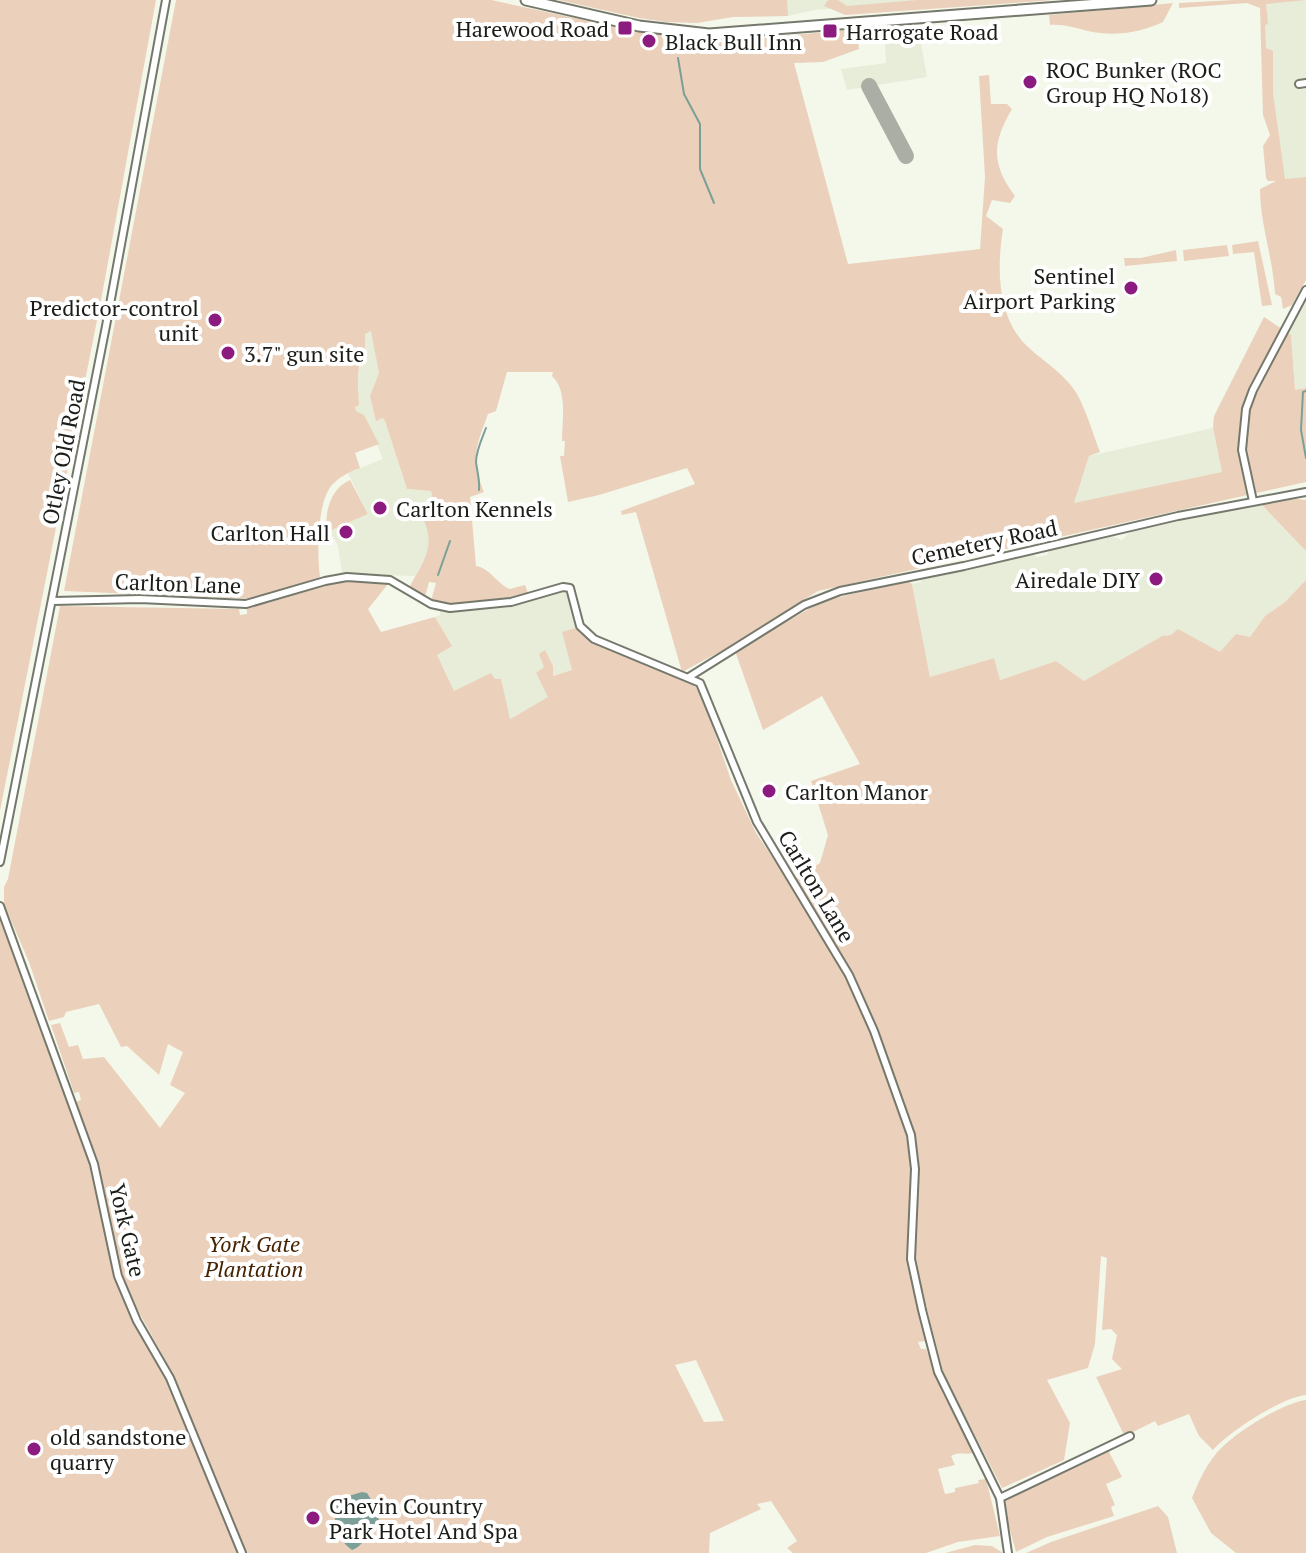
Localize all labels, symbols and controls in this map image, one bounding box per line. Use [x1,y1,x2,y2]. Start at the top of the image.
place label: Harewood Road [456,14,609,43]
place label: Harrogate Road [846,17,999,46]
marker: Harewood Road [616,19,634,37]
marker: Harrogate Road [821,22,839,40]
place label: Black Bull Inn [665,27,802,56]
marker: Black Bull Inn [640,32,658,50]
place label: ROC Bunker (ROC Group HQ No18) [1046,55,1222,109]
marker: ROC Bunker (ROC Group HQ No18) [1021,73,1039,91]
place label: Sentinel Airport Parking [963,261,1115,315]
marker: Sentinel Airport Parking [1122,279,1140,297]
place label: Predictor-control unit [30,293,199,347]
marker: Predictor-control unit [206,311,224,329]
place label: 3.7" gun site [244,339,364,368]
marker: 3.7" gun site [219,344,237,362]
street label: Otley Old Road [35,377,91,527]
place label: Carlton Kennels [396,494,553,523]
marker: Carlton Kennels [371,499,389,517]
street label: Cemetery Road [908,512,1060,572]
place label: Carlton Hall [211,518,330,547]
marker: Carlton Hall [337,523,355,541]
place label: Airedale DIY [1015,565,1141,594]
street label: Carlton Lane [114,566,242,600]
marker: Airedale DIY [1147,570,1165,588]
place label: Carlton Manor [785,777,929,806]
marker: Carlton Manor [760,782,778,800]
street label: Carlton Lane [772,824,862,948]
street label: York Gate [103,1180,153,1280]
park label: York Gate Plantation [204,1229,303,1283]
place label: old sandstone quarry [50,1422,186,1476]
marker: old sandstone quarry [25,1440,43,1458]
place label: Chevin Country Park Hotel And Spa [329,1491,518,1545]
marker: Chevin Country Park Hotel And Spa [304,1509,322,1527]

